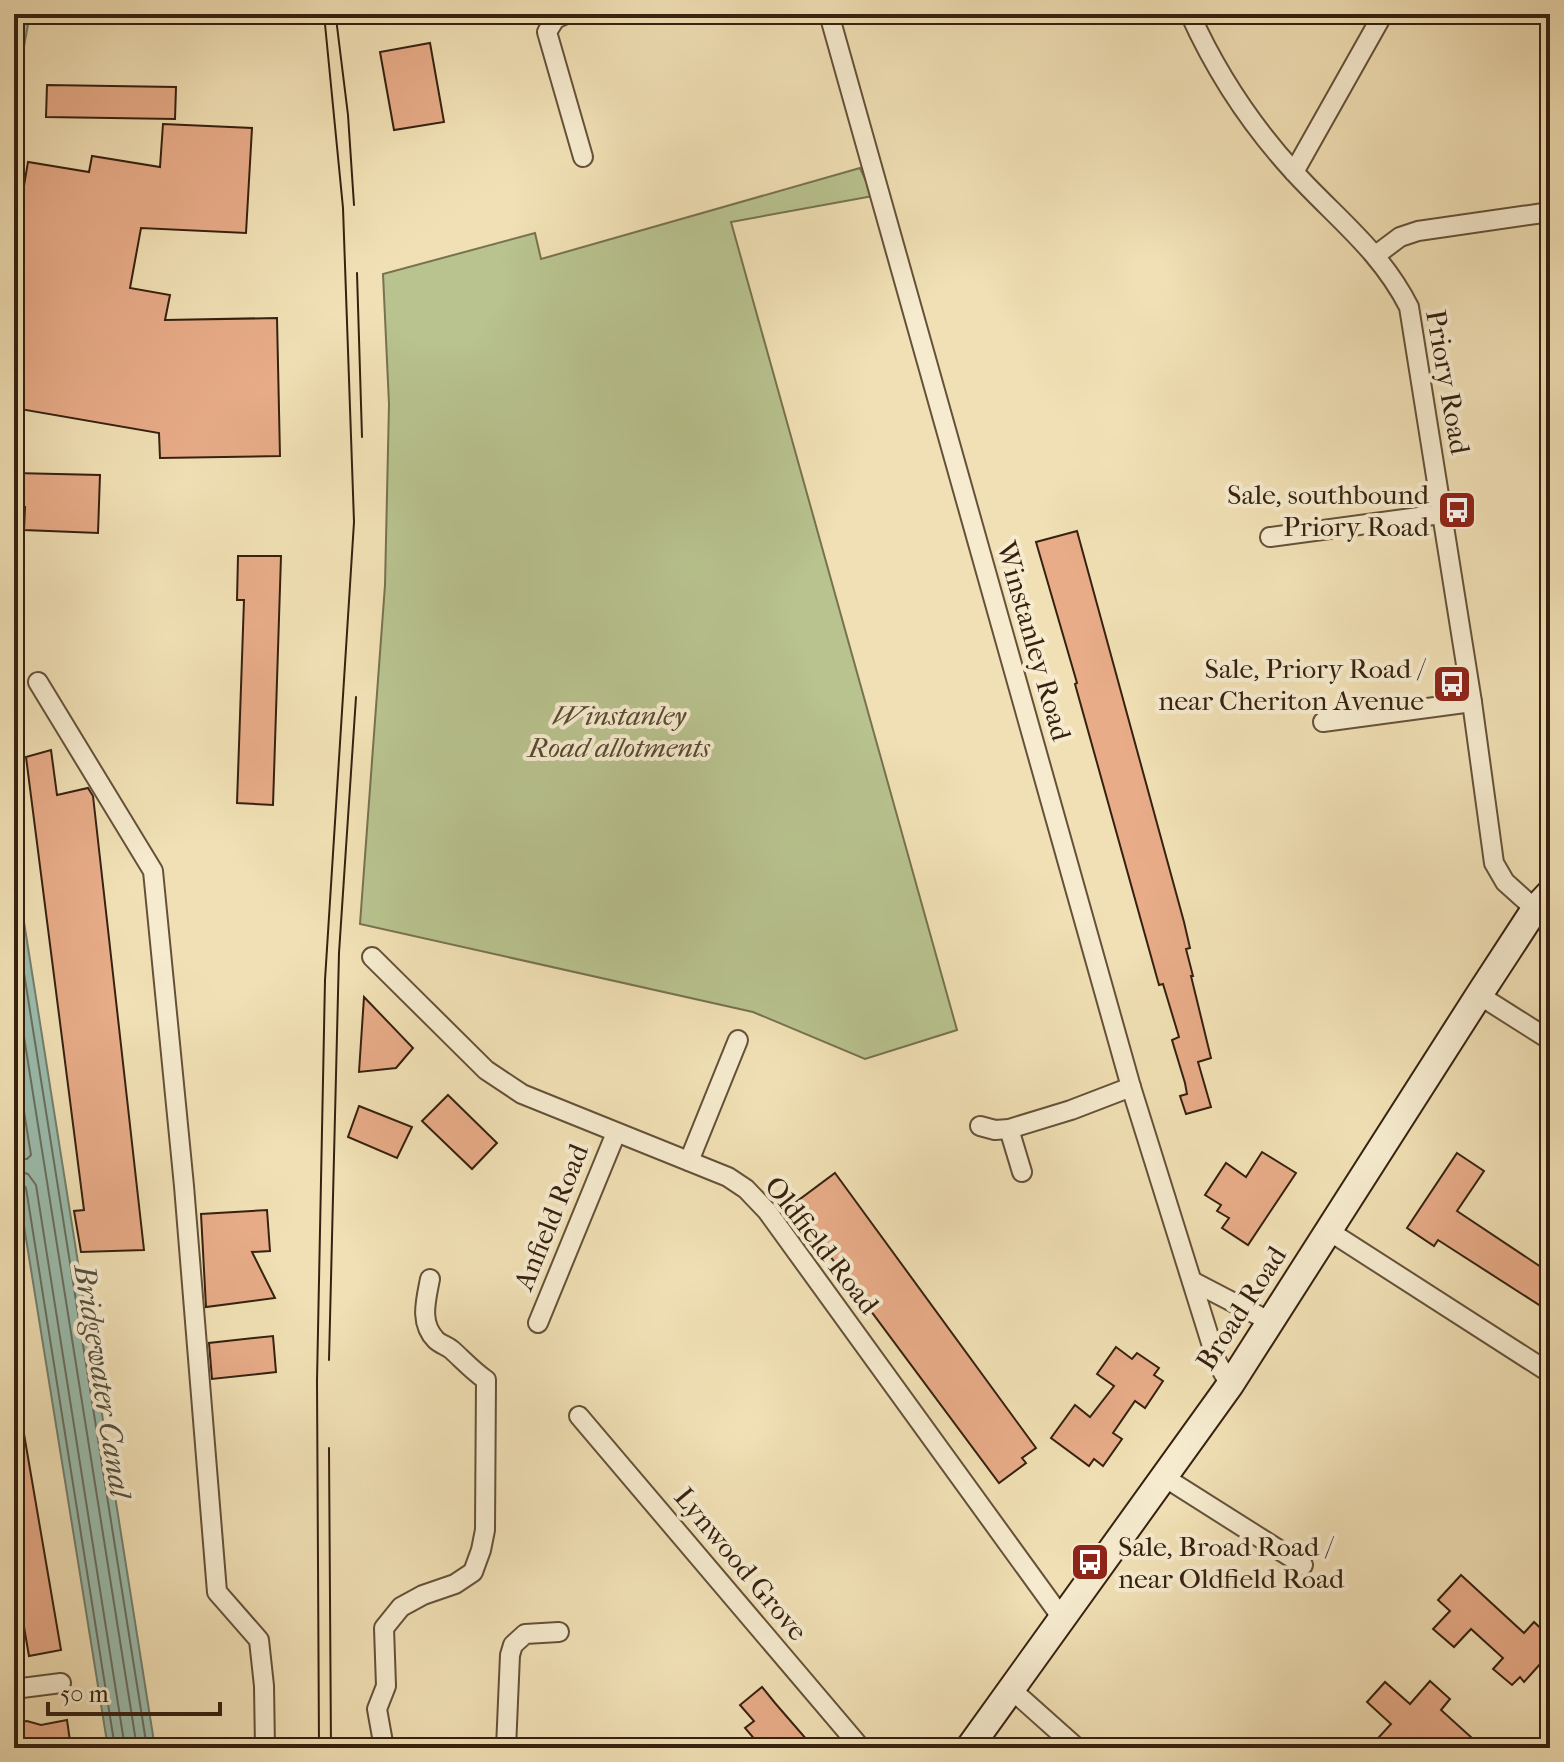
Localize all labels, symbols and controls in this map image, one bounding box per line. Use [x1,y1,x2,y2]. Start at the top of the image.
street label: Priory Road [1419,307,1477,457]
place label: Sale, southbound Priory Road [1227,478,1430,543]
bus stop icon: Sale, southbound Priory Road [1436,489,1478,531]
street label: Winstanley Road [990,537,1078,745]
place label: Sale, Priory Road / near Cheriton Avenue [1158,652,1426,717]
bus stop icon: Sale, Priory Road / near Cheriton Avenue [1431,663,1473,705]
park label: Winstanley Road allotments [526,699,711,764]
street label: Anfield Road [506,1138,596,1296]
street label: Oldfield Road [758,1170,886,1321]
street label: Broad Road [1189,1239,1294,1376]
water label: Bridgewater Canal [66,1260,138,1503]
street label: Lynwood Grove [668,1481,815,1647]
place label: Sale, Broad Road / near Oldfield Road [1118,1530,1345,1595]
bus stop icon: Sale, Broad Road / near Oldfield Road [1069,1541,1111,1583]
scale bar [48,1666,220,1716]
text: 50 m [60,1680,109,1708]

